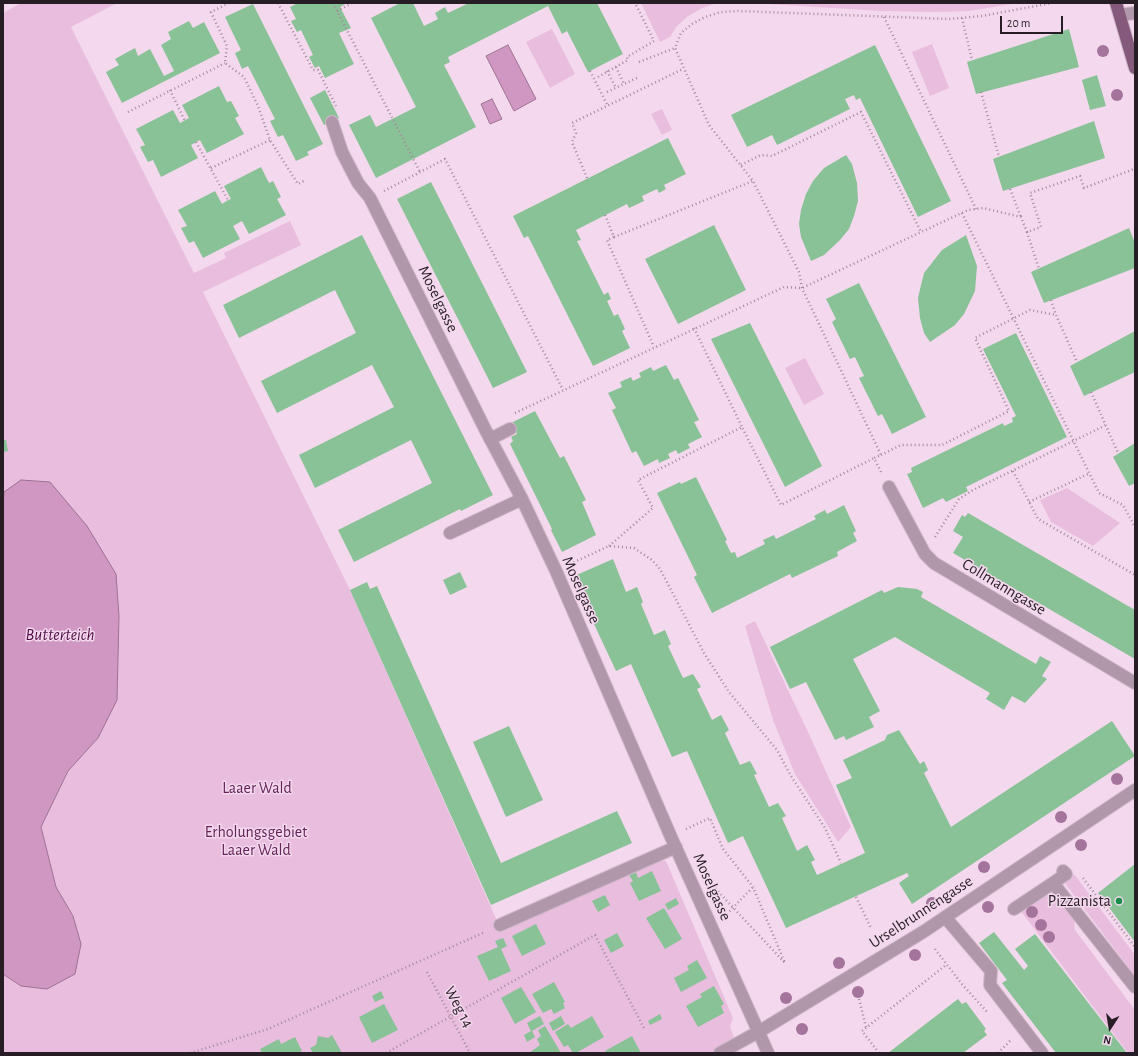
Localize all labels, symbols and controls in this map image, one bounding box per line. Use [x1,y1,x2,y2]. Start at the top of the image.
scale bar [1002,8,1065,34]
text: 20 m [1007,17,1030,29]
street label: Moselgasse [414,263,462,335]
street label: Moselgasse [558,553,604,627]
street label: Collmanngasse [959,554,1049,620]
water label: Butterteich [26,625,94,645]
park label: Laaer Wald [222,778,292,798]
park label: Erholungsgebiet Laaer Wald [205,822,307,860]
street label: Moselgasse [689,850,735,924]
street label: Urselbrunnengasse [866,871,976,953]
place label: Pizzanista [1048,891,1111,911]
marker: Pizzanista [1114,896,1124,906]
street label: Weg 14 [440,983,478,1031]
north arrow [1090,1008,1130,1048]
text: N [1103,1034,1112,1046]

